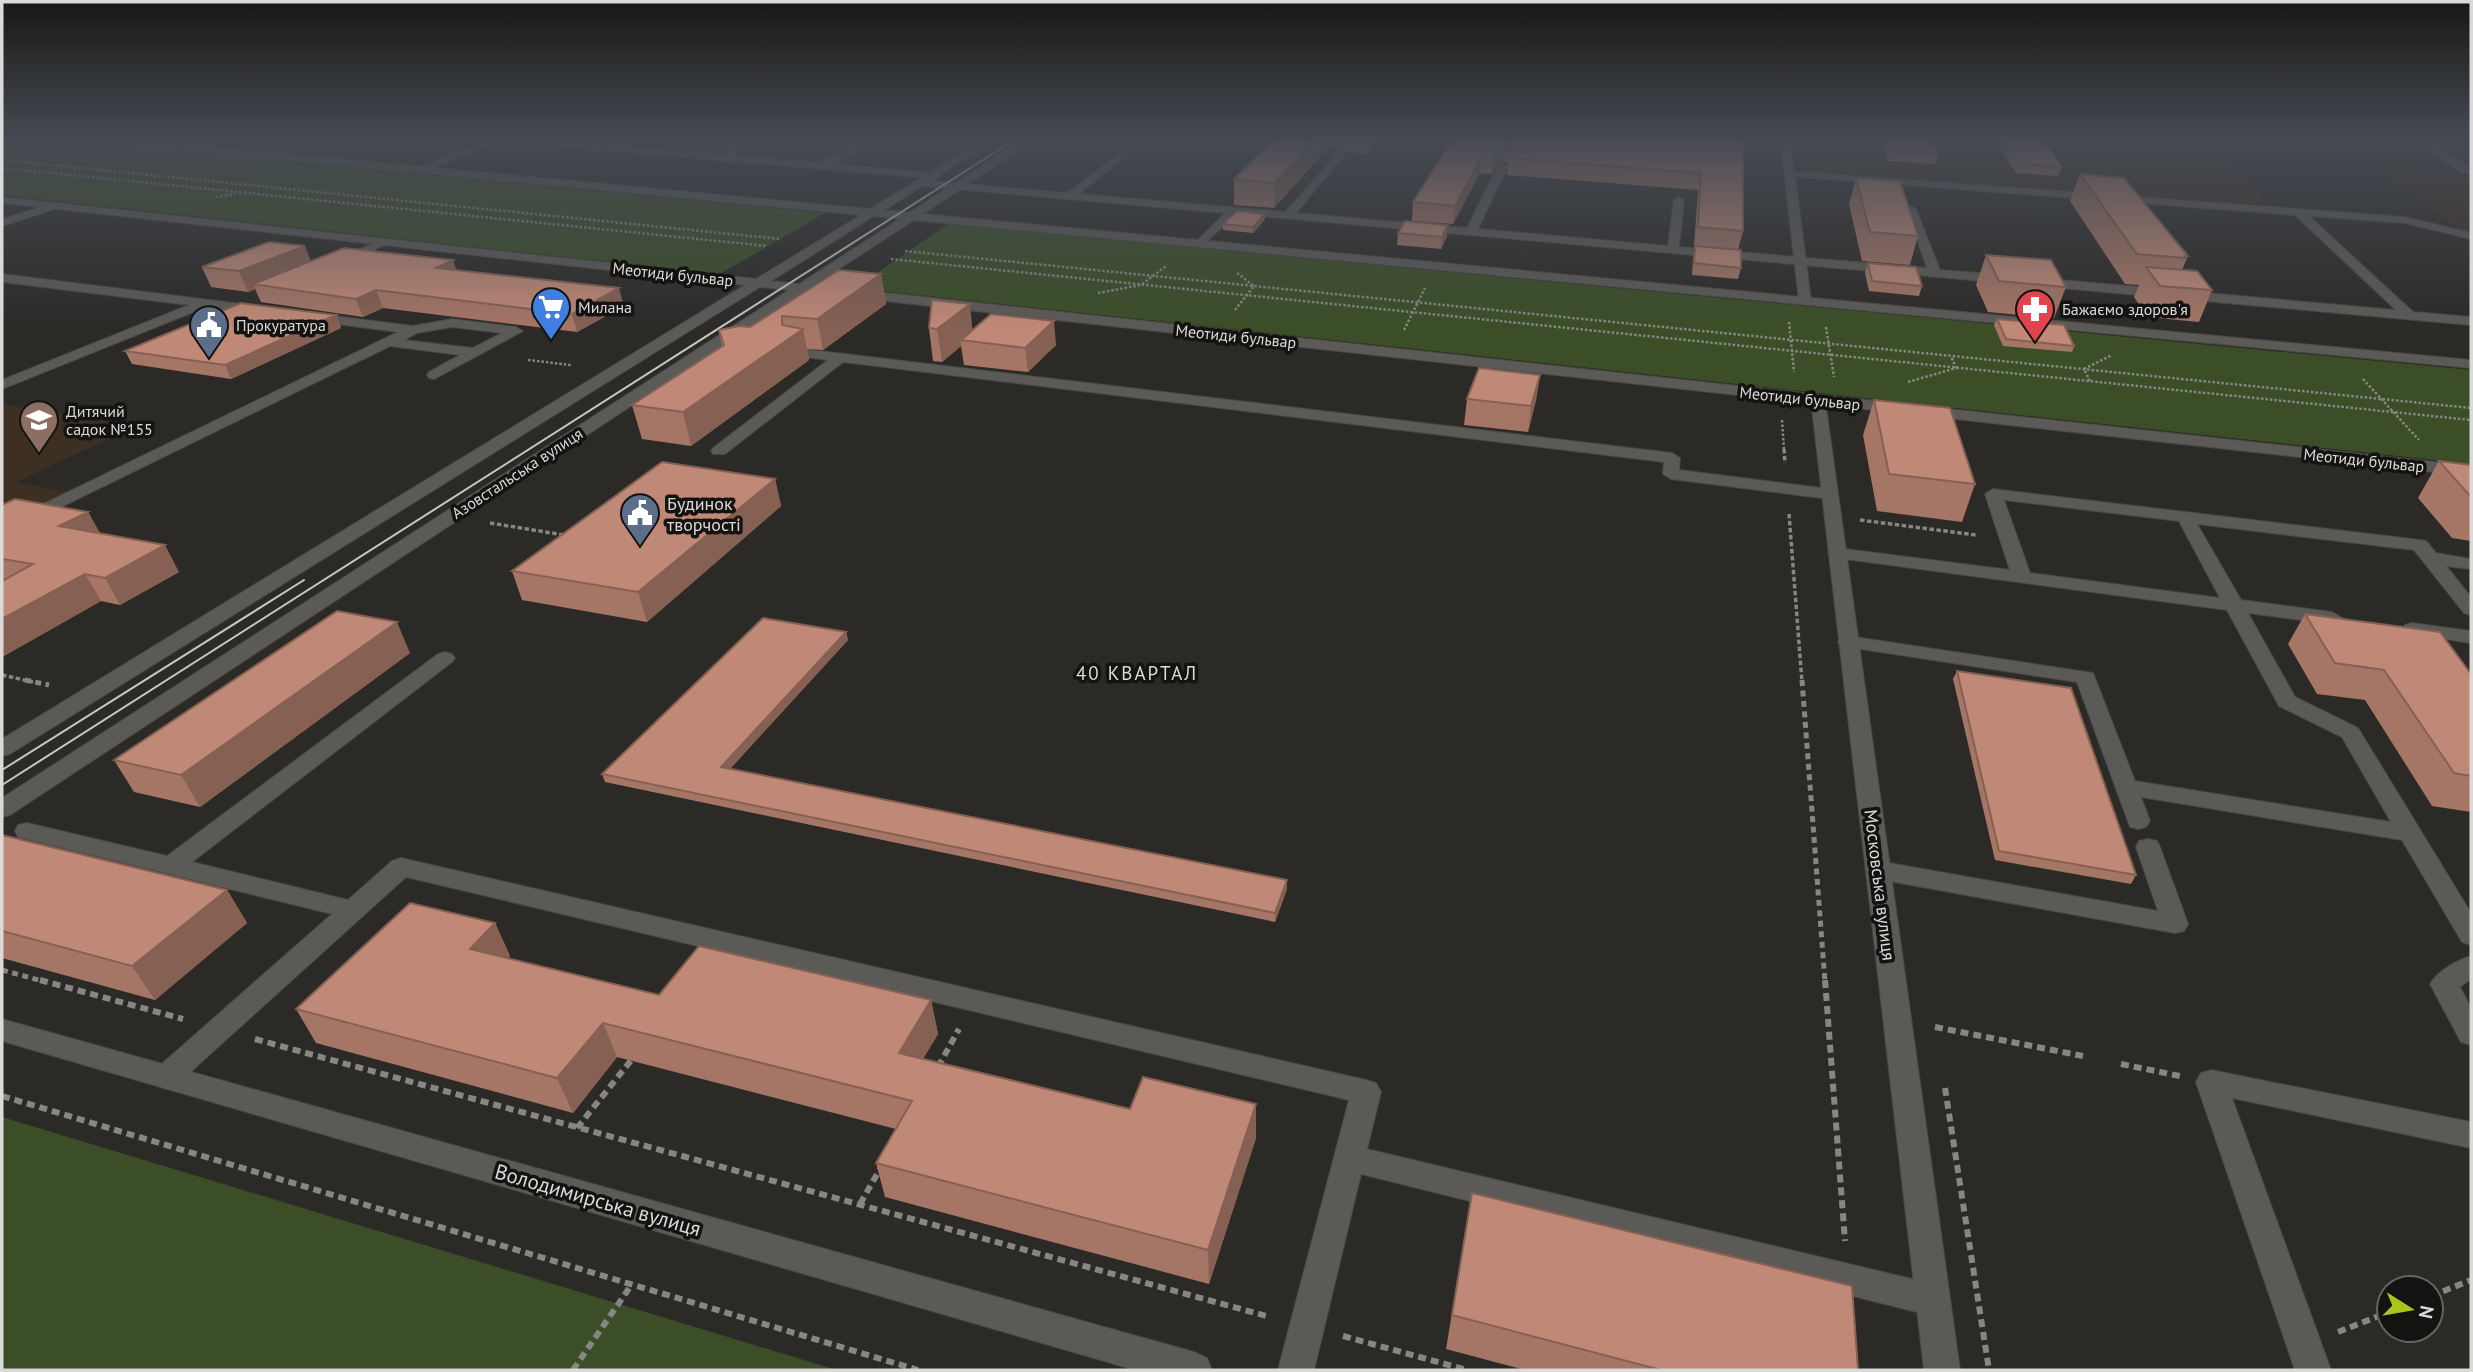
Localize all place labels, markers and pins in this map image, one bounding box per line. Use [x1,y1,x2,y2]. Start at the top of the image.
supermarket icon: Милана [530,286,572,341]
pharmacy icon: Бажаємо здоров'я [2014,288,2056,343]
place label: Милана [578,297,632,317]
place label: Бажаємо здоров'я [2062,299,2188,319]
public building icon: Прокуратура [188,304,230,359]
place label: Прокуратура [236,315,326,335]
school or university icon: Дитячий садок №155 [18,399,60,454]
place label: Дитячий садок №155 [66,401,153,439]
public building icon: Будинок творчості [619,492,661,547]
place label: Будинок творчості [667,492,741,536]

